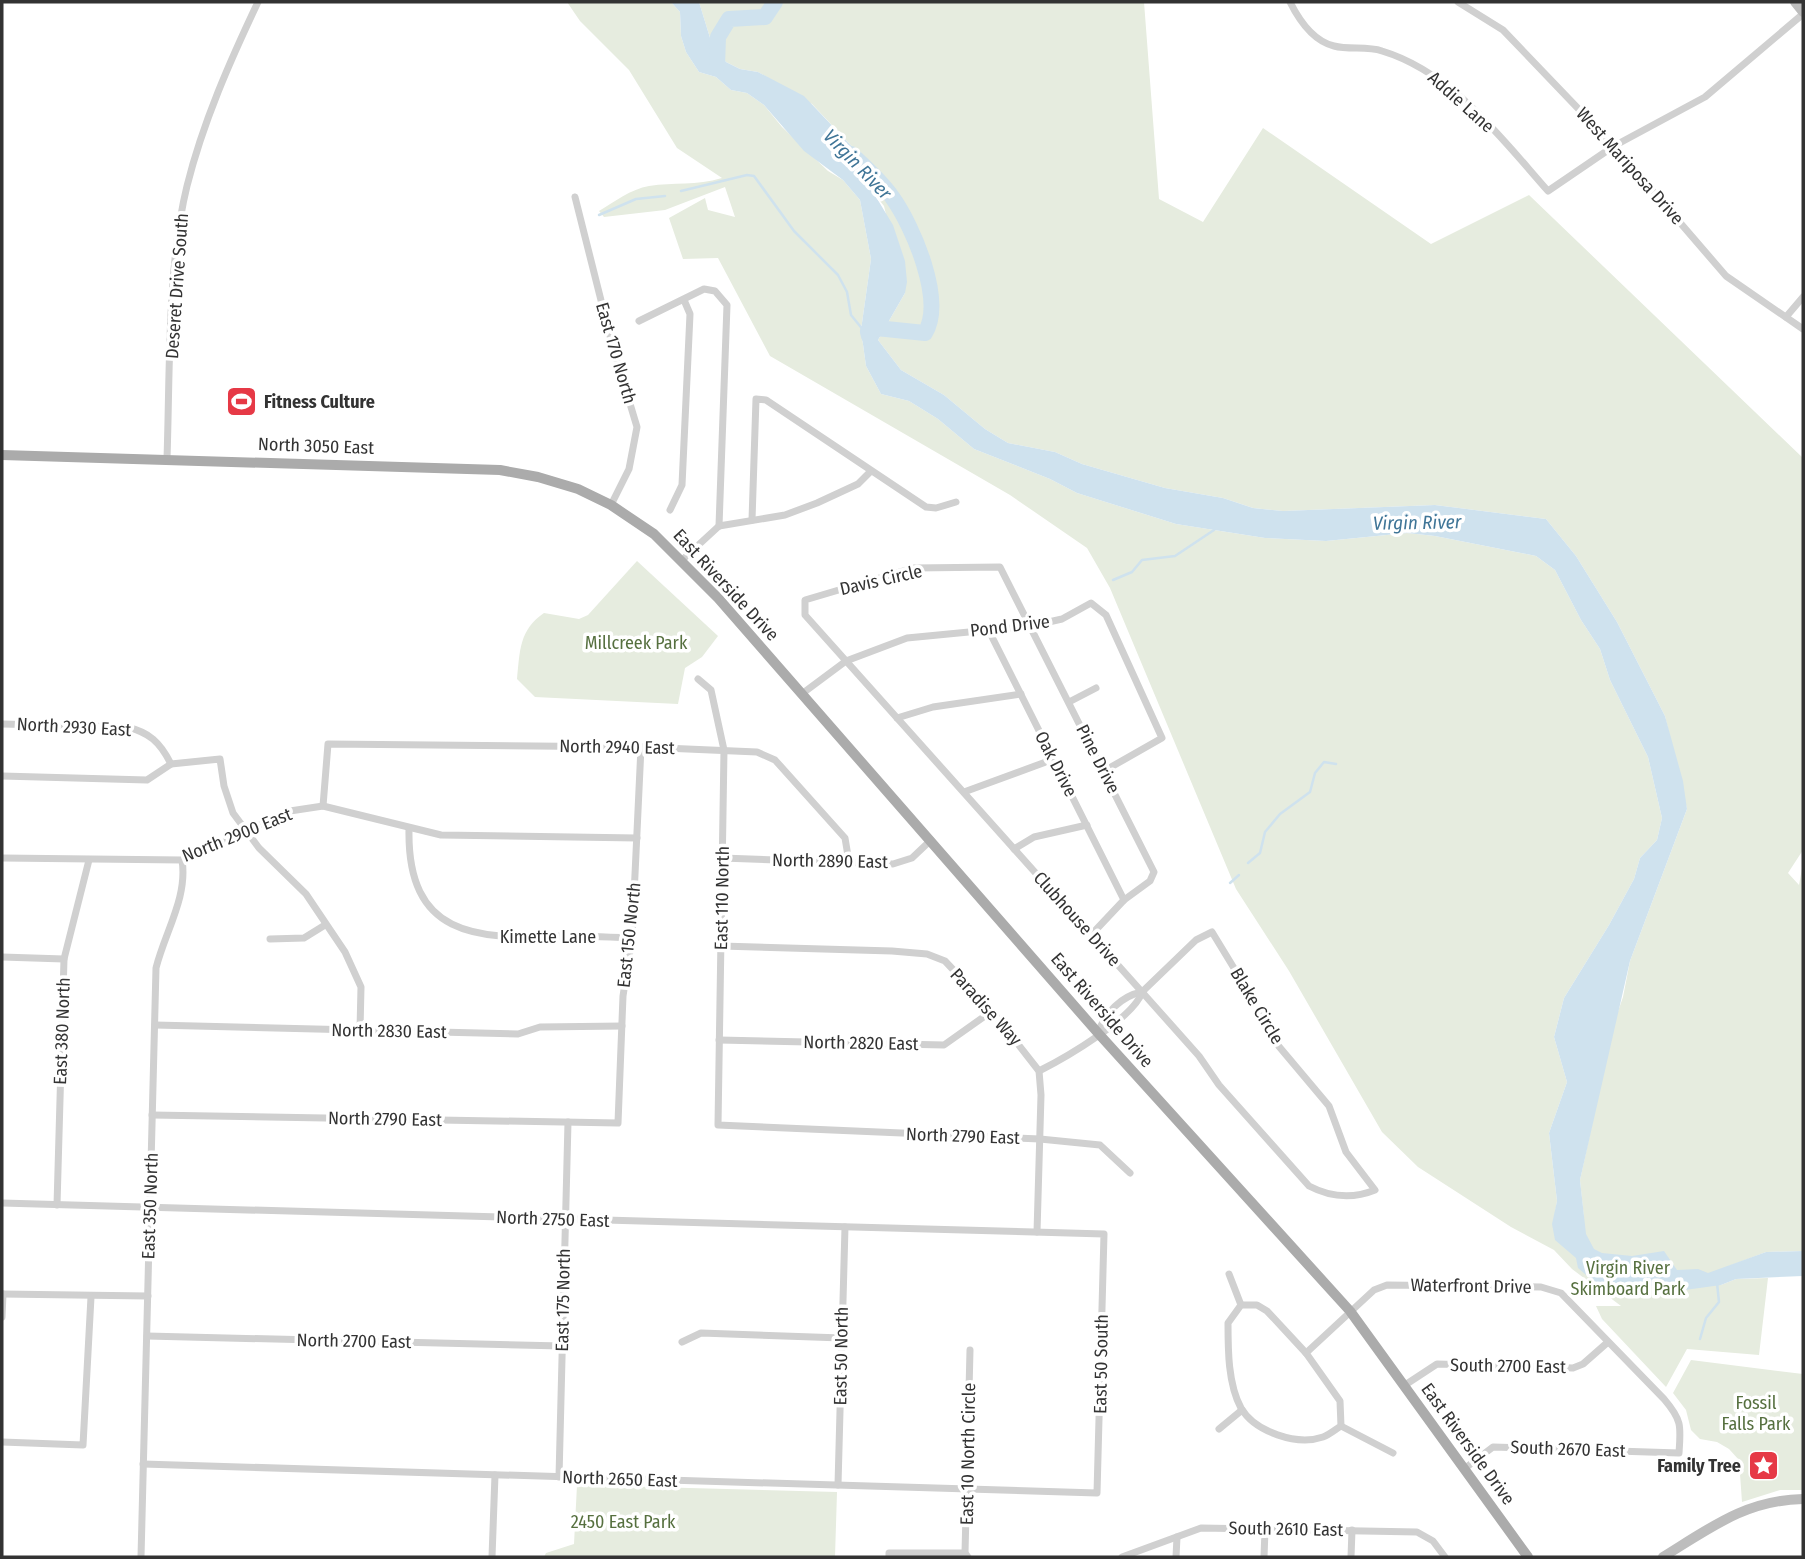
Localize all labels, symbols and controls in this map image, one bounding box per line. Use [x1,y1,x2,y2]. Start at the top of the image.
street label: Addie Lane [1423,67,1499,138]
street label: West Mariposa Drive [1572,103,1688,229]
water label: Virgin River [819,125,898,205]
street label: Deseret Drive South [161,212,193,360]
street label: East 170 North [591,300,641,406]
sports icon: Fitness Culture [224,385,258,419]
place label: Fitness Culture [264,391,375,413]
street label: North 3050 East [258,433,375,459]
water label: Virgin River [1373,510,1463,535]
street label: East Riverside Drive [668,524,784,646]
street label: Davis Circle [838,560,925,600]
street label: Pond Drive [969,610,1051,642]
park label: Millcreek Park [585,632,688,654]
street label: North 2930 East [16,713,132,741]
street label: Pine Drive [1071,721,1125,797]
street label: Oak Drive [1030,728,1082,801]
street label: North 2940 East [559,735,675,759]
street label: North 2900 East [179,803,295,867]
street label: East 110 North [710,846,734,950]
street label: North 2890 East [772,849,888,873]
street label: Clubhouse Drive [1029,867,1125,971]
street label: East 150 North [613,881,645,989]
street label: Kimette Lane [500,926,596,948]
street label: East Riverside Drive [1046,948,1158,1072]
street label: Paradise Way [946,964,1026,1050]
street label: Blake Circle [1226,964,1288,1048]
street label: East 380 North [49,977,75,1085]
street label: North 2830 East [331,1019,447,1043]
street label: North 2820 East [803,1031,919,1055]
street label: North 2790 East [328,1107,442,1131]
street label: North 2790 East [906,1123,1020,1149]
street label: East 350 North [137,1152,163,1260]
street label: North 2750 East [496,1206,610,1232]
street label: East 175 North [551,1248,575,1352]
park label: Virgin River Skimboard Park [1570,1257,1686,1300]
street label: Waterfront Drive [1410,1274,1532,1298]
street label: East 50 North [829,1306,853,1406]
street label: East 50 South [1089,1314,1113,1414]
street label: North 2700 East [296,1329,412,1353]
street label: South 2700 East [1450,1354,1566,1378]
street label: East Riverside Drive [1416,1379,1520,1509]
street label: East 10 North Circle [956,1383,980,1525]
park label: Fossil Falls Park [1722,1392,1791,1435]
street label: South 2670 East [1510,1436,1626,1462]
place icon: Family Tree [1747,1449,1781,1483]
place label: Family Tree [1657,1455,1741,1477]
street label: North 2650 East [562,1466,678,1492]
park label: 2450 East Park [571,1511,676,1533]
street label: South 2610 East [1229,1517,1344,1541]

